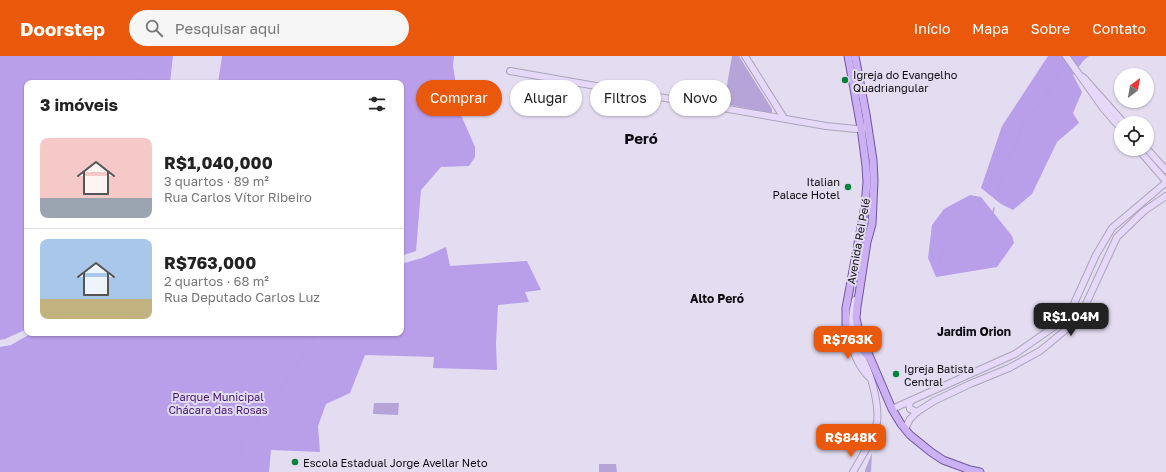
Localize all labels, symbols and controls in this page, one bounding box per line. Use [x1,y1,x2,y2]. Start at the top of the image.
search box [129,10,409,46]
text: Doorstep [20,17,105,40]
icon: search [143,17,165,39]
text: Pesquisar aqui [175,19,280,37]
text: Início [914,20,950,37]
text: Mapa [972,20,1009,37]
text: Sobre [1031,20,1070,37]
text: Contato [1092,20,1146,37]
place label: Igreja do Evangelho Quadriangular [853,68,958,94]
north arrow [1114,68,1154,108]
map controls [1114,68,1154,156]
marker: Igreja do Evangelho Quadriangular [840,75,850,85]
chip: Comprar [416,80,502,116]
chip: Alugar [510,80,582,116]
chip: Filtros [590,80,661,116]
chip: Novo [669,80,731,116]
icon: filters [366,93,388,115]
text: 3 imóveis [40,94,118,115]
button: locate [1114,116,1154,156]
district label: Peró [624,129,658,147]
text: R$1,040,000 [164,152,273,173]
icon: home [72,154,120,202]
text: 3 quartos · 89 m² [164,173,269,189]
place label: Italian Palace Hotel [773,175,840,201]
marker: Italian Palace Hotel [843,182,853,192]
text: Rua Carlos Vítor Ribeiro [164,189,312,205]
street label: Avenida Rei Pelé [844,197,872,285]
text: R$763,000 [164,252,256,273]
icon: home [72,255,120,303]
text: 2 quartos · 68 m² [164,273,269,289]
text: Rua Deputado Carlos Luz [164,289,320,305]
district label: Alto Peró [690,291,744,306]
pin: R$1.04M [1034,303,1108,337]
text: R$1.04M [1043,308,1099,324]
district label: Jardim Orion [937,324,1011,339]
pin: R$763K [815,326,881,360]
text: R$763K [823,331,873,347]
place label: Igreja Batista Central [904,362,974,388]
marker: Igreja Batista Central [891,369,901,379]
park label: Parque Municipal Chácara das Rosas [168,390,268,416]
pin: R$848K [818,424,884,458]
text: R$848K [825,429,877,445]
place label: Escola Estadual Jorge Avellar Neto [303,456,488,469]
marker: Escola Estadual Jorge Avellar Neto [290,457,300,467]

